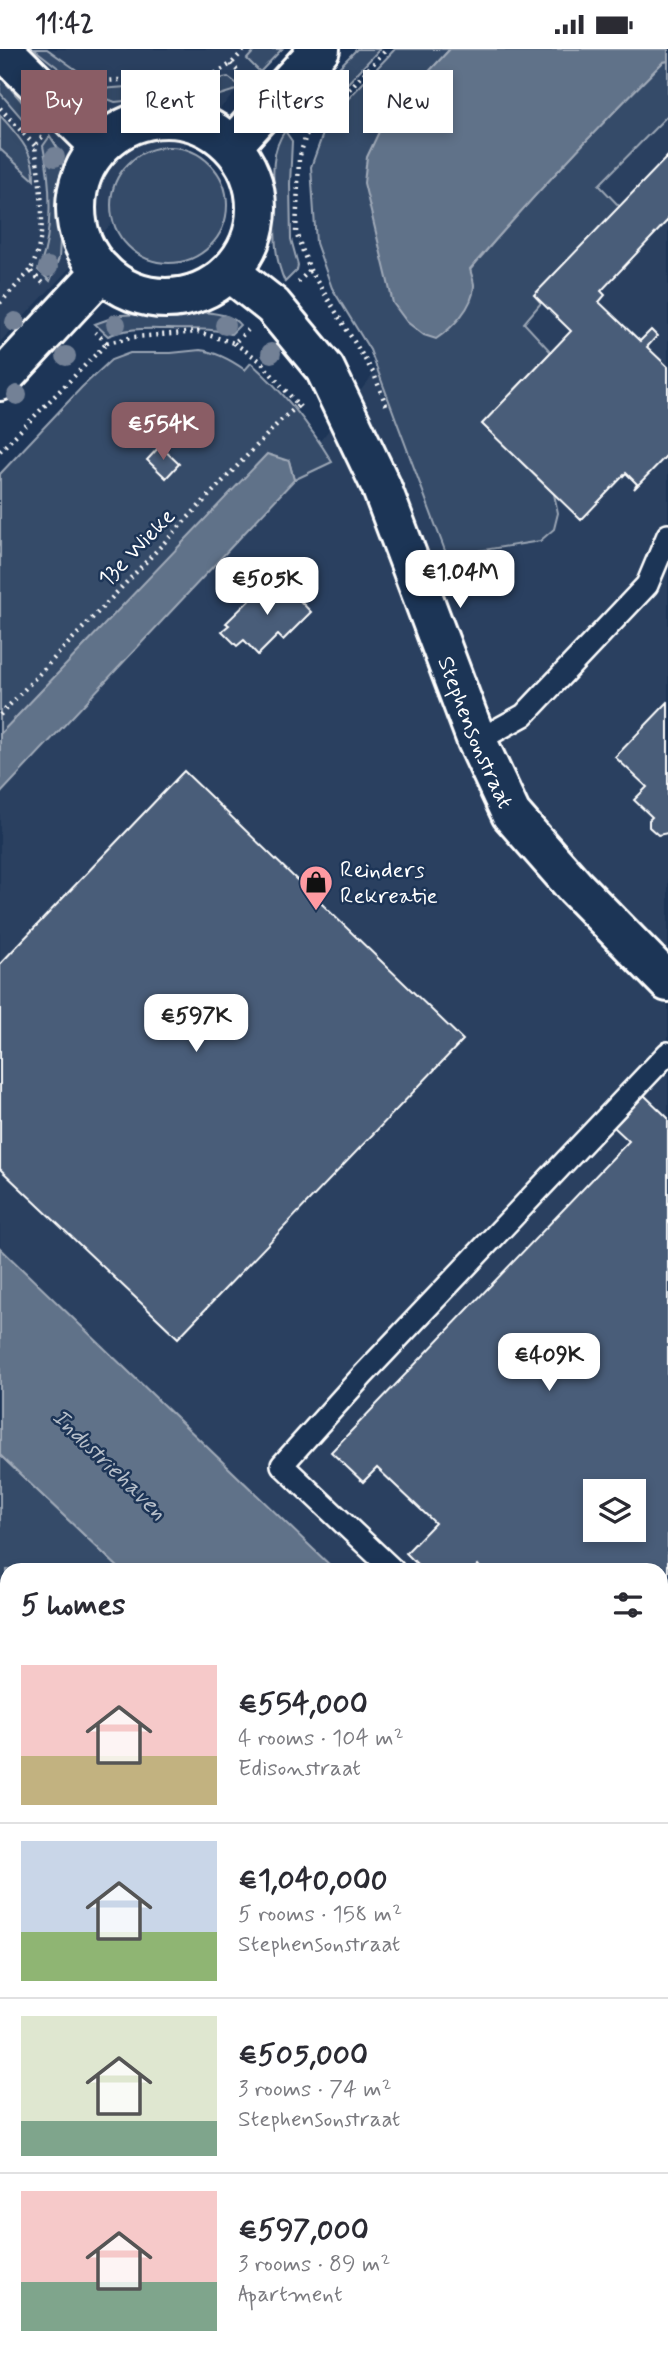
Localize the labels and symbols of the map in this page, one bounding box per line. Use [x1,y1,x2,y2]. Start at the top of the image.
pin: €554K [114,403,212,462]
street label: 13e Wieke [92,502,183,594]
pin: €1.04M [403,551,517,610]
pin: €505K [218,557,316,617]
street label: Stephensonstraat [429,652,519,814]
place label: Reinders Rekreatie [340,856,438,912]
shop icon: Reinders Rekreatie [297,863,335,912]
pin: €597K [147,995,245,1054]
pin: €409K [500,1333,598,1393]
water label: Industriehaven [45,1402,173,1528]

